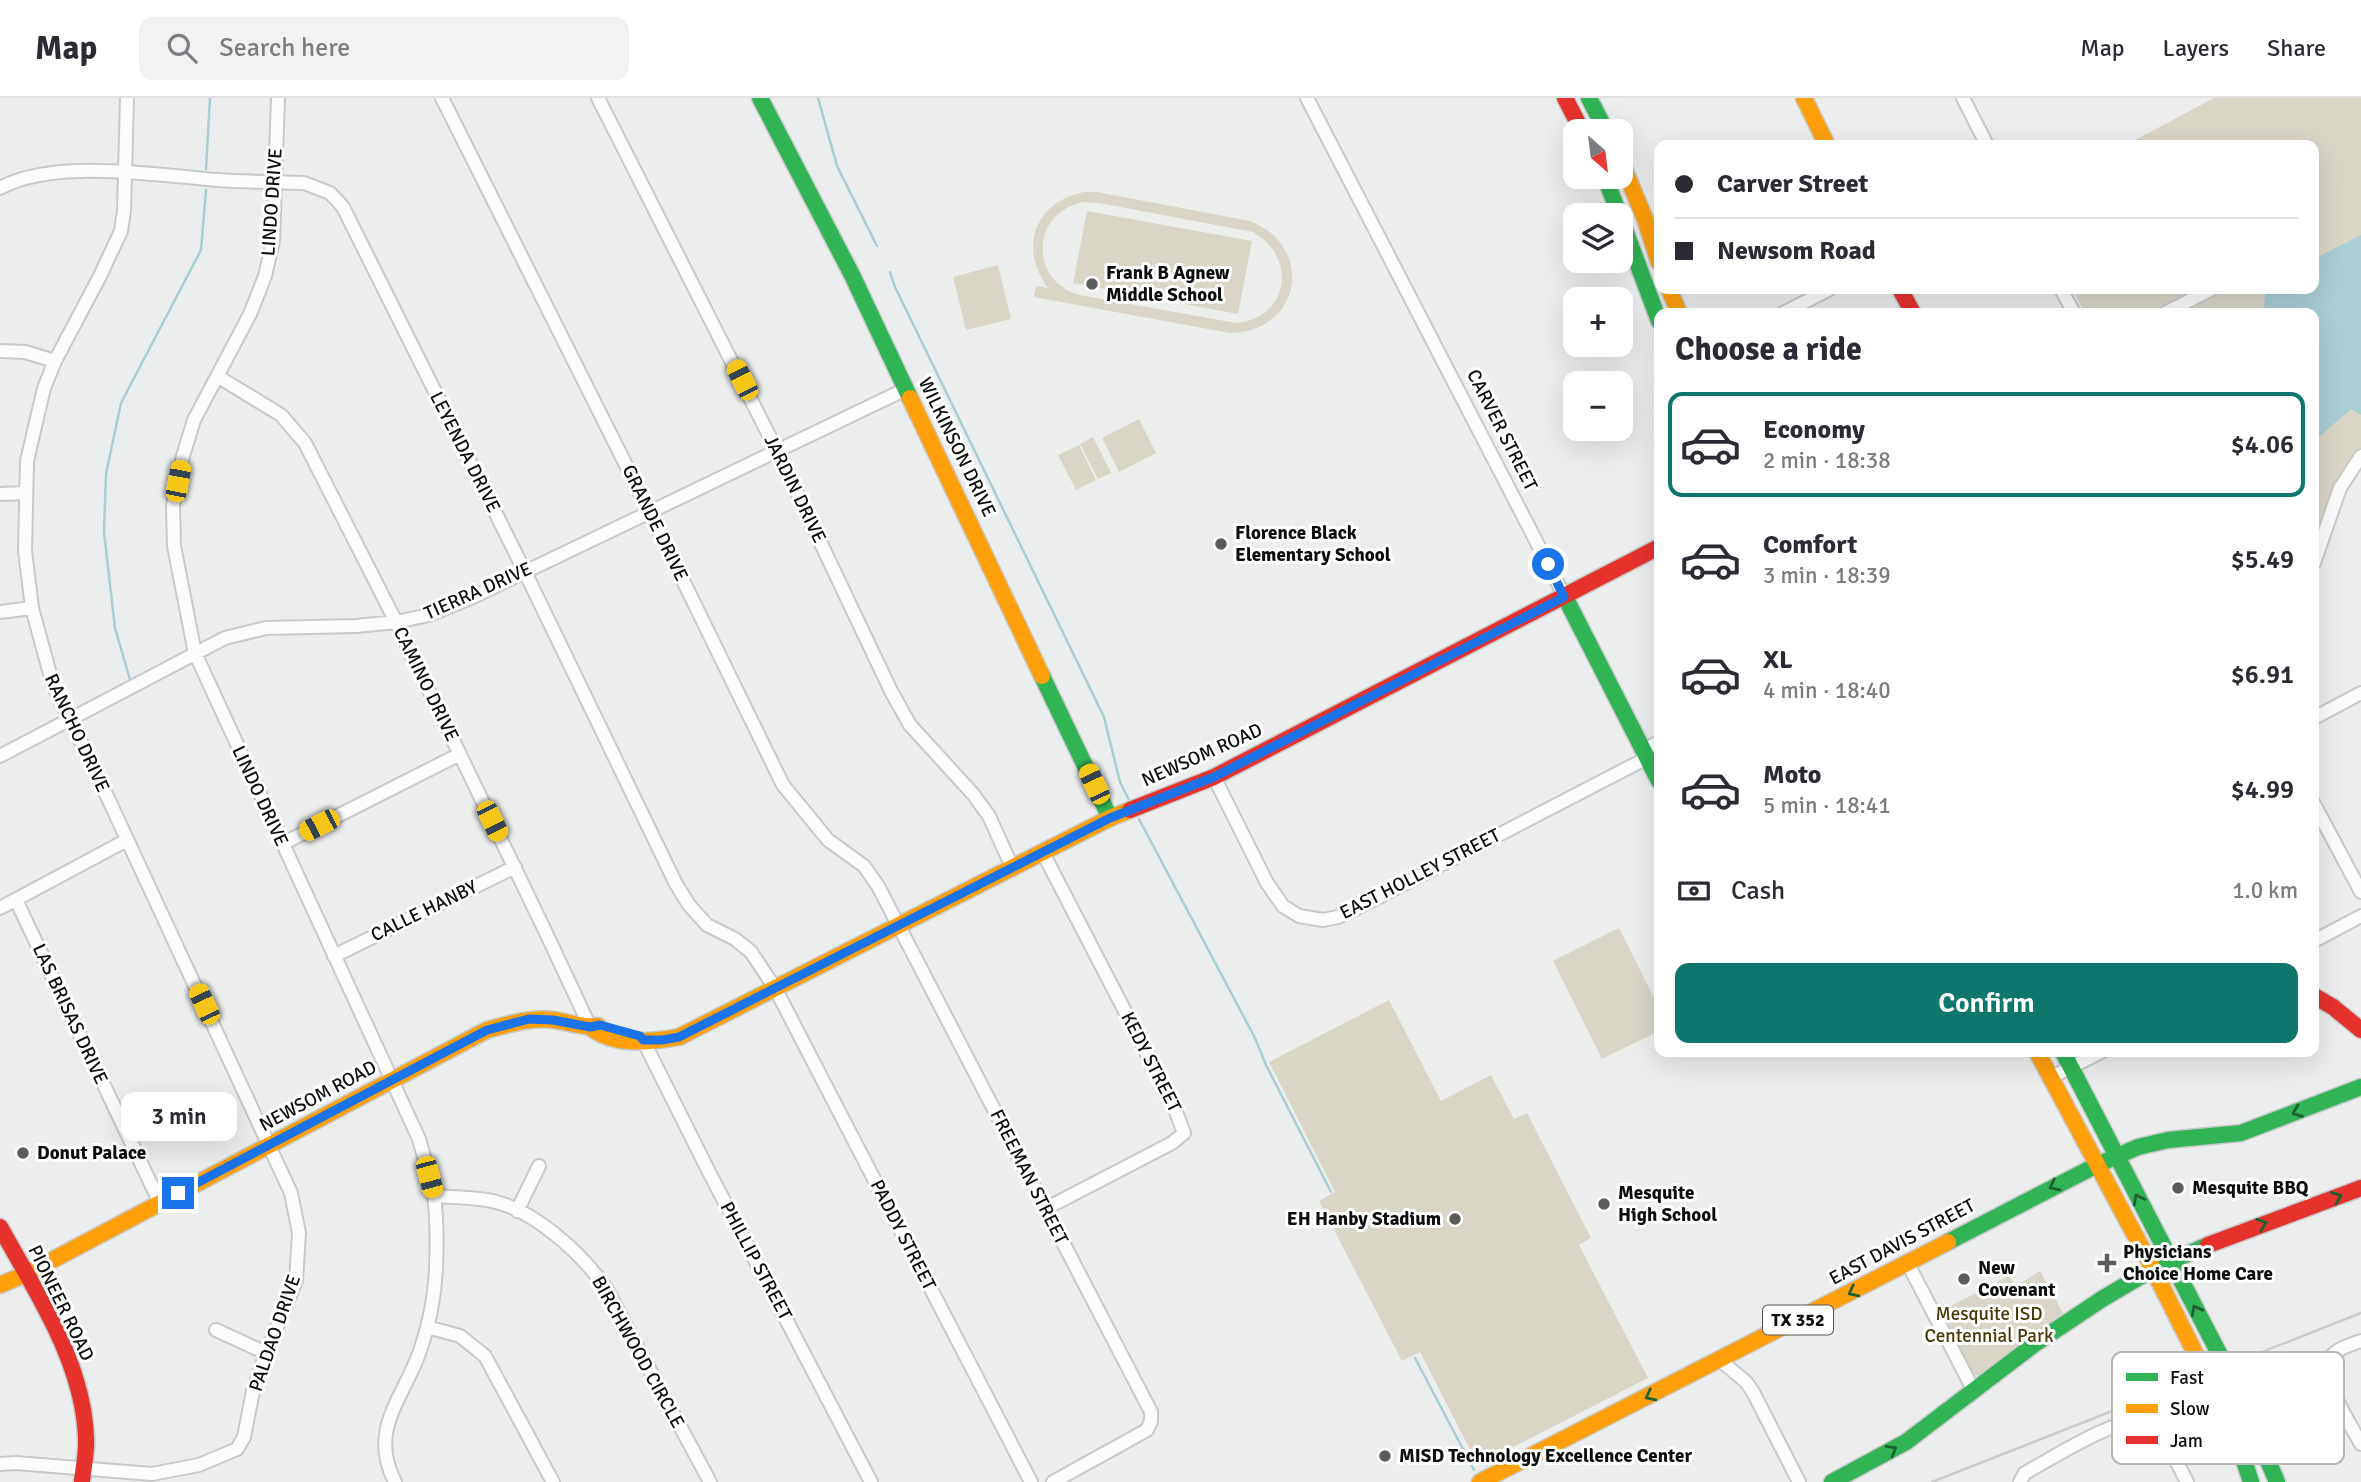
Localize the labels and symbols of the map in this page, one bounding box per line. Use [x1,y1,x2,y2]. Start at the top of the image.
north arrow [1563,119,1633,189]
street label: LINDO DRIVE [256,147,288,257]
place label: Frank B Agnew Middle School [1106,261,1230,307]
marker: Frank B Agnew Middle School [1084,276,1100,292]
car [724,357,761,403]
street label: CARVER STREET [1461,365,1543,495]
street label: WILKINSON DRIVE [913,373,1001,521]
street label: LEYENDA DRIVE [424,388,506,516]
street label: JARDIN DRIVE [759,431,831,547]
car [164,458,193,504]
street label: GRANDE DRIVE [617,461,693,585]
place label: Florence Black Elementary School [1235,521,1391,567]
marker: Florence Black Elementary School [1213,536,1229,552]
route start [1532,548,1564,580]
street label: TIERRA DRIVE [420,557,536,625]
street label: CAMINO DRIVE [388,623,464,745]
street label: RANCHO DRIVE [39,670,115,796]
street label: NEWSOM ROAD [1138,718,1266,792]
street label: LINDO DRIVE [226,742,294,850]
car [1076,761,1113,807]
car [474,798,511,844]
car [296,806,343,844]
street label: EAST HOLLEY STREET [1336,823,1505,925]
street label: CALLE HANBY [367,875,482,947]
street label: LAS BRISAS DRIVE [27,940,113,1088]
car [186,981,223,1027]
street label: KEDY STREET [1115,1008,1187,1117]
street label: NEWSOM ROAD [255,1055,381,1137]
callout: 3 min [120,1091,236,1140]
one-way arrow [2292,1103,2304,1117]
street label: FREEMAN STREET [985,1105,1074,1249]
place label: Donut Palace [37,1141,146,1165]
marker: Donut Palace [15,1145,31,1161]
car [414,1154,445,1200]
street label: PADDY STREET [865,1176,941,1295]
place label: Mesquite BBQ [2192,1176,2309,1200]
route end [162,1177,194,1209]
one-way arrow [2049,1178,2061,1192]
marker: Mesquite BBQ [2170,1180,2186,1196]
place label: Mesquite High School [1618,1181,1717,1227]
one-way arrow [2330,1191,2343,1205]
street label: EAST DAVIS STREET [1825,1193,1980,1291]
one-way arrow [2132,1194,2146,1206]
marker: Mesquite High School [1596,1196,1612,1212]
street label: PHILLIP STREET [715,1198,798,1325]
place label: EH Hanby Stadium [1287,1207,1441,1231]
marker: EH Hanby Stadium [1447,1211,1463,1227]
one-way arrow [2255,1219,2267,1233]
place label: Physicians Choice Home Care [2123,1240,2273,1286]
street label: PIONEER ROAD [23,1241,99,1365]
marker: Physicians Choice Home Care [2097,1253,2117,1273]
place label: New Covenant [1978,1256,2055,1302]
street label: PALDAO DRIVE [244,1271,306,1395]
marker: New Covenant [1956,1271,1972,1287]
street label: BIRCHWOOD CIRCLE [586,1272,690,1432]
one-way arrow [1847,1284,1860,1297]
park label: Mesquite ISD Centennial Park [1925,1302,2054,1348]
one-way arrow [2191,1305,2204,1317]
road number: TX 352 [1763,1306,1833,1335]
legend [2112,1352,2344,1464]
text: Fast [2170,1366,2204,1390]
one-way arrow [1645,1387,1657,1401]
text: Slow [2170,1397,2210,1421]
text: Jam [2170,1429,2203,1453]
place label: MISD Technology Excellence Center [1399,1444,1692,1468]
one-way arrow [1885,1445,1897,1458]
marker: MISD Technology Excellence Center [1377,1448,1393,1464]

